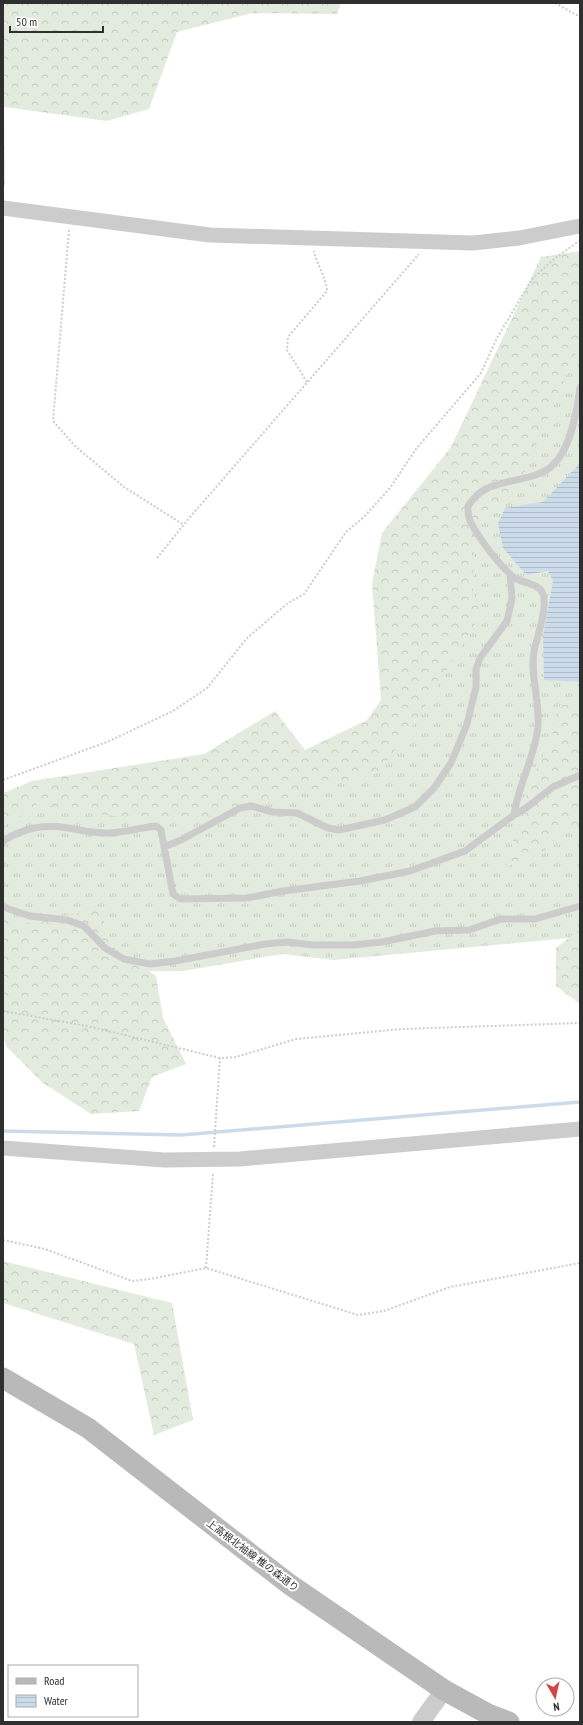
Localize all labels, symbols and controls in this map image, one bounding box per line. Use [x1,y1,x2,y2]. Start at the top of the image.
scale bar [10,8,103,34]
text: 50 m [16,14,37,29]
street label: 上高根北袖線 椎の森通り [204,1516,301,1594]
legend [8,1665,138,1717]
text: Road [44,1673,64,1688]
north arrow [535,1677,575,1717]
text: Water [44,1693,69,1708]
text: N [552,1699,561,1714]

